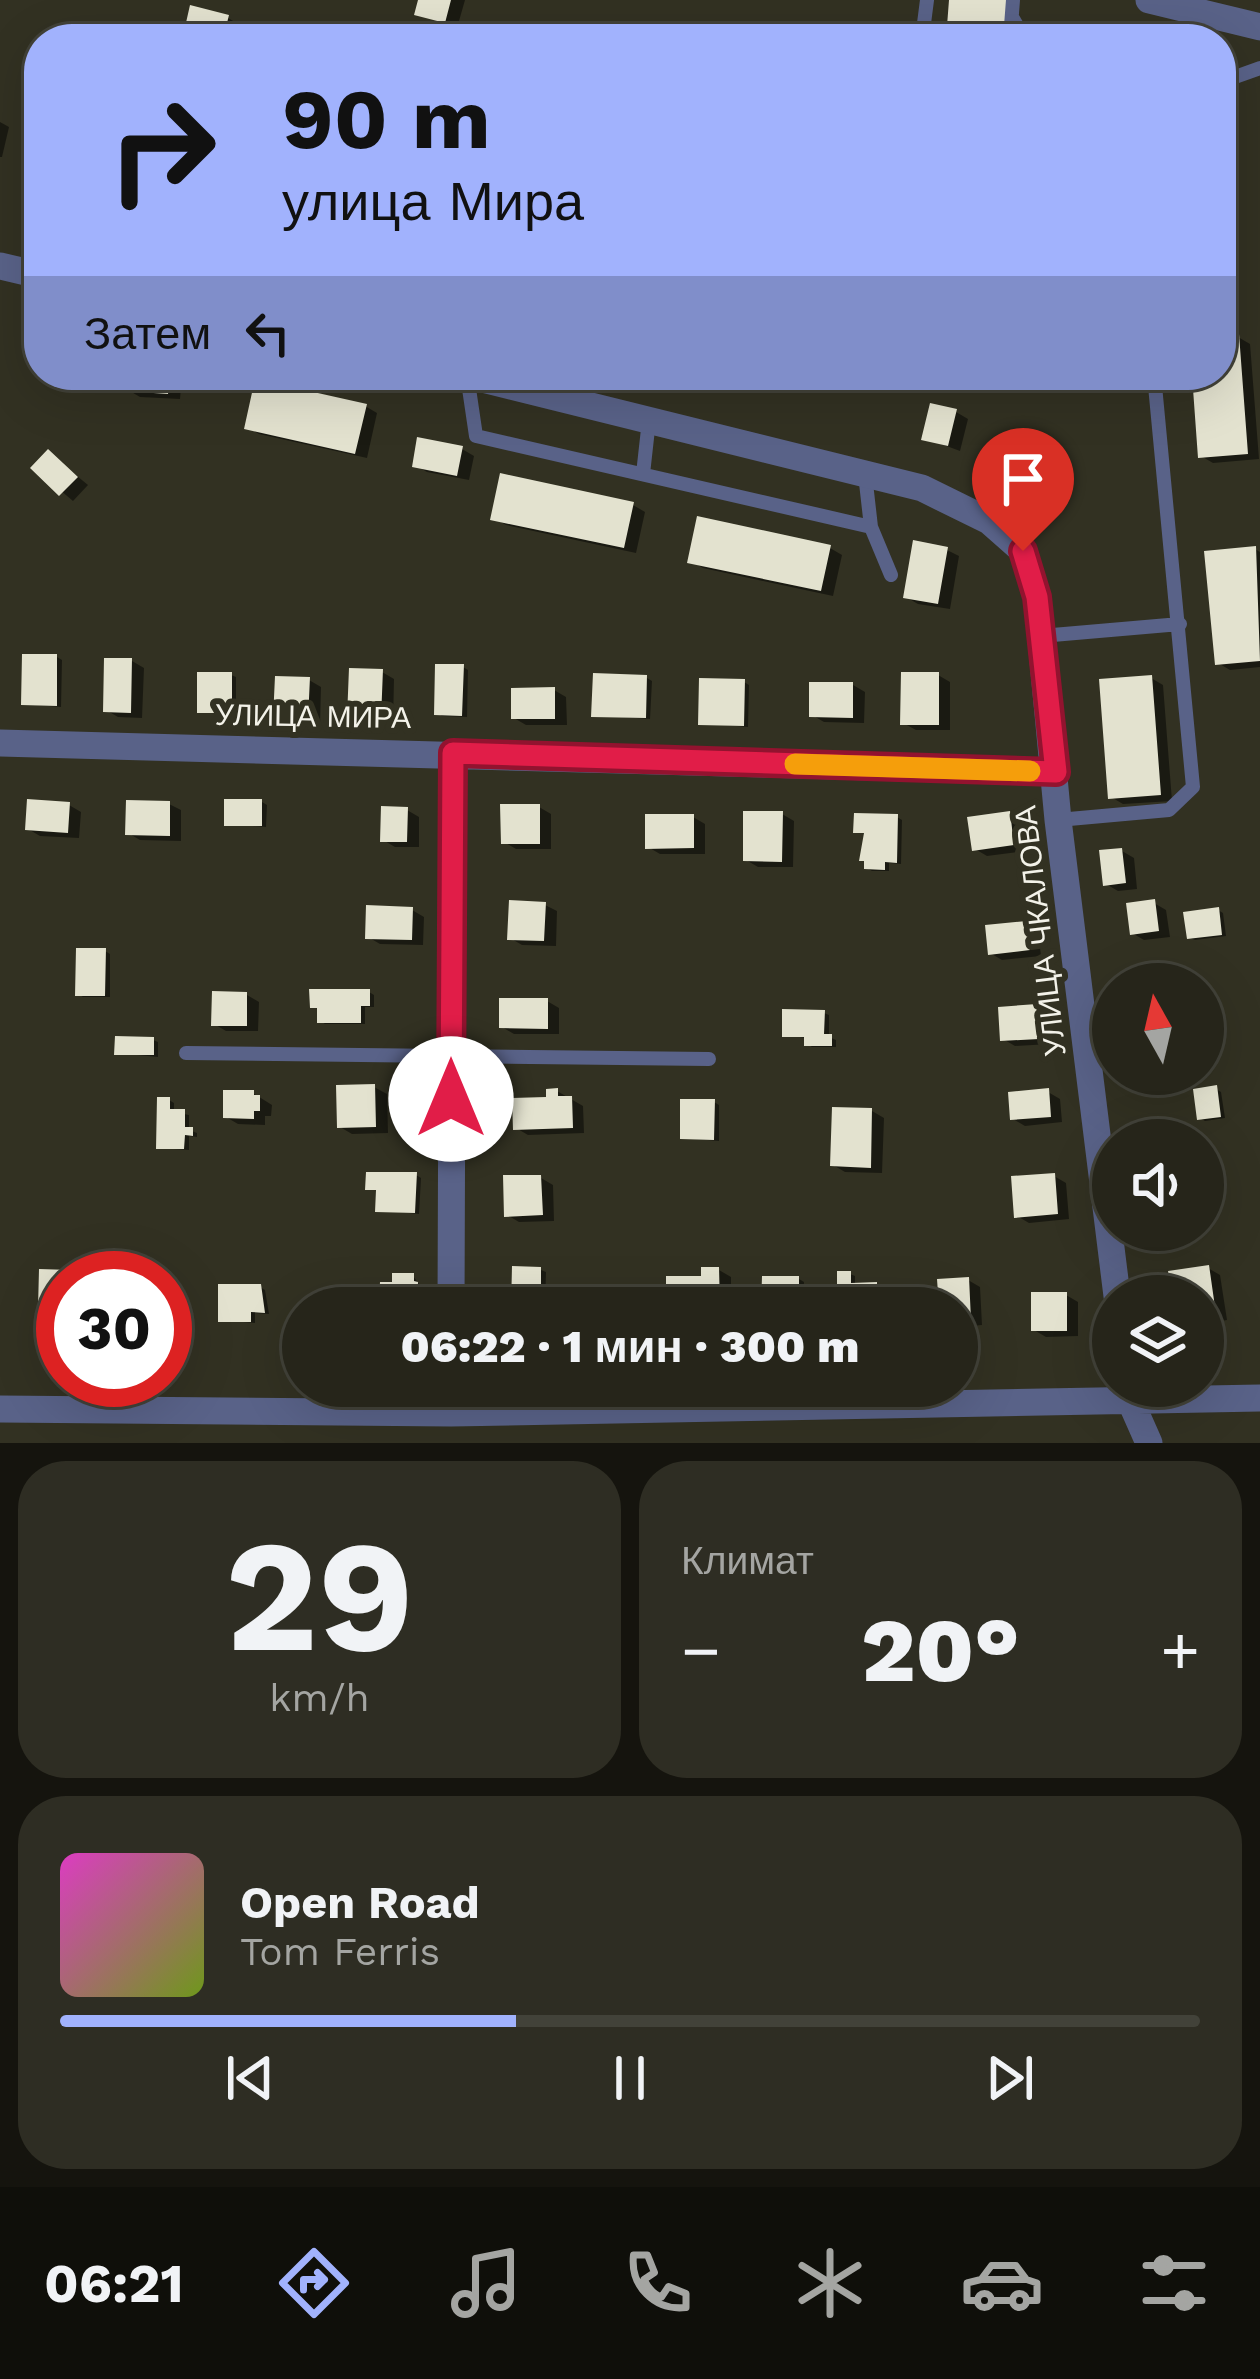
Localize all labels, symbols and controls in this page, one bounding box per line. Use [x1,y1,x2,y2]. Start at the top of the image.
text: 90 m [282,70,491,168]
icon: right [84,72,240,228]
text: улица Мира [282,170,584,233]
icon: left [235,300,301,366]
text: Затем [84,307,211,360]
pin [972,428,1074,551]
icon: arrive [990,446,1056,512]
street label: УЛИЦА МИРА [215,697,411,735]
street label: УЛИЦА ЧКАЛОВА [1007,804,1073,1058]
north arrow [1092,963,1224,1095]
map controls [1092,963,1224,1407]
position arrow [388,1036,514,1162]
button: sound [1092,1119,1224,1251]
speed limit sign: 30 [36,1251,192,1407]
button: layers [1092,1275,1224,1407]
text: 06:22 · 1 мин · 300 m [401,1320,859,1373]
text: 29 [225,1505,414,1688]
text: Климат [681,1538,814,1583]
text: 20° [861,1597,1020,1703]
text: − [681,1612,721,1689]
text: + [1160,1612,1200,1689]
text: km/h [269,1675,370,1720]
text: Open Road [240,1876,480,1929]
text: Tom Ferris [240,1929,440,1974]
icon: previous [217,2045,283,2111]
icon: pause [597,2045,663,2111]
icon: next [977,2045,1043,2111]
icon: directions [272,2241,356,2325]
icon: music [444,2241,528,2325]
icon: phone [616,2241,700,2325]
icon: climate [788,2241,872,2325]
icon: car [960,2241,1044,2325]
icon: filters [1132,2241,1216,2325]
text: 06:21 [44,2252,184,2315]

